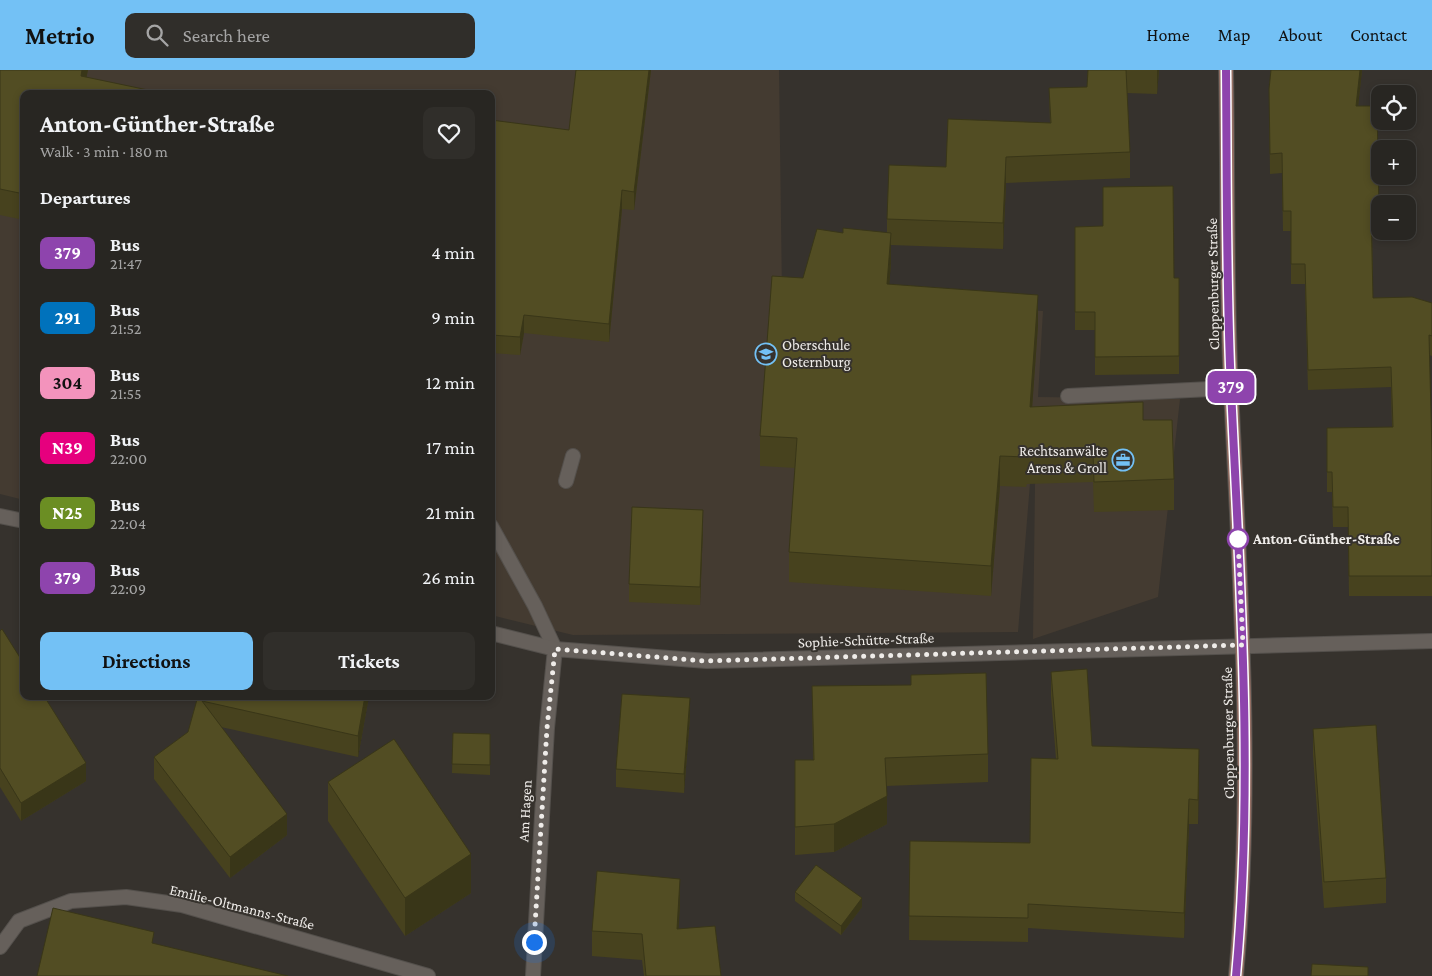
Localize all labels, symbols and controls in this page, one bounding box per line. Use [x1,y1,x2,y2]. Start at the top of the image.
search box [125,13,475,58]
icon: search [143,21,171,49]
text: Metrio [25,22,95,49]
text: Search here [183,25,270,46]
text: Home [1147,25,1190,45]
text: Map [1218,25,1250,45]
text: About [1278,25,1322,45]
text: Contact [1350,25,1407,45]
map controls [1371,85,1416,240]
button: locate [1371,85,1416,130]
button: heart [423,107,475,159]
text: Anton-Günther-Straße [40,110,275,137]
button: + [1371,140,1416,185]
text: Walk · 3 min · 180 m [40,143,168,160]
text: Departures [40,187,131,208]
button: − [1371,195,1416,240]
street label: Cloppenburger Straße [1204,217,1223,350]
text: Bus [110,234,140,255]
text: 4 min [431,242,475,263]
text: 379 [54,243,81,263]
text: 21:47 [110,255,142,272]
text: Bus [110,299,140,320]
text: 9 min [431,307,475,328]
text: 291 [55,308,80,328]
text: 21:52 [110,320,141,337]
place label: Oberschule Osternburg [782,337,851,371]
school or university icon: Oberschule Osternburg [754,342,778,366]
text: Bus [110,364,140,385]
line badge: 379 [1202,371,1260,403]
text: 12 min [426,372,475,393]
text: 304 [53,373,82,393]
text: 379 [1217,377,1245,397]
text: 21:55 [110,385,142,402]
text: Bus [110,429,140,450]
text: 17 min [426,437,475,458]
text: N39 [52,438,83,458]
place label: Rechtsanwälte Arens & Groll [1019,443,1107,476]
office icon: Rechtsanwälte Arens & Groll [1111,448,1135,472]
text: 22:00 [110,450,147,467]
text: Bus [110,494,140,515]
text: 21 min [426,502,475,523]
text: N25 [52,503,83,523]
text: 22:04 [110,515,146,532]
marker: Anton-Günther-Straße [1227,528,1249,550]
place label: Anton-Günther-Straße [1252,531,1400,547]
text: Bus [110,559,140,580]
text: 26 min [422,567,475,588]
text: 379 [54,568,81,588]
text: 22:09 [110,580,146,597]
street label: Sophie-Schütte-Straße [797,630,935,651]
button: Directions [40,632,253,690]
button: Tickets [263,632,475,690]
street label: Cloppenburger Straße [1219,666,1238,799]
street label: Am Hagen [515,780,536,842]
street label: Emilie-Oltmanns-Straße [168,881,316,933]
your location [522,930,547,955]

